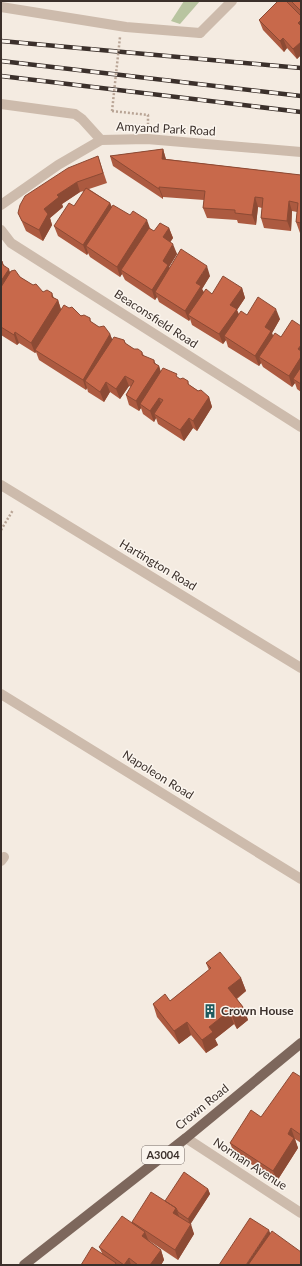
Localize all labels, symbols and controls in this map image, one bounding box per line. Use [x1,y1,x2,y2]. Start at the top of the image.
street label: Amyand Park Road [116,118,216,139]
street label: Beaconsfield Road [112,286,201,351]
street label: Hartington Road [117,536,199,593]
street label: Napoleon Road [120,747,197,802]
building icon: Crown House [202,1003,218,1019]
place label: Crown House [221,1003,294,1018]
street label: Crown Road [172,1080,232,1133]
street label: Norman Avenue [211,1134,290,1193]
road number: A3004 [142,1146,184,1164]

